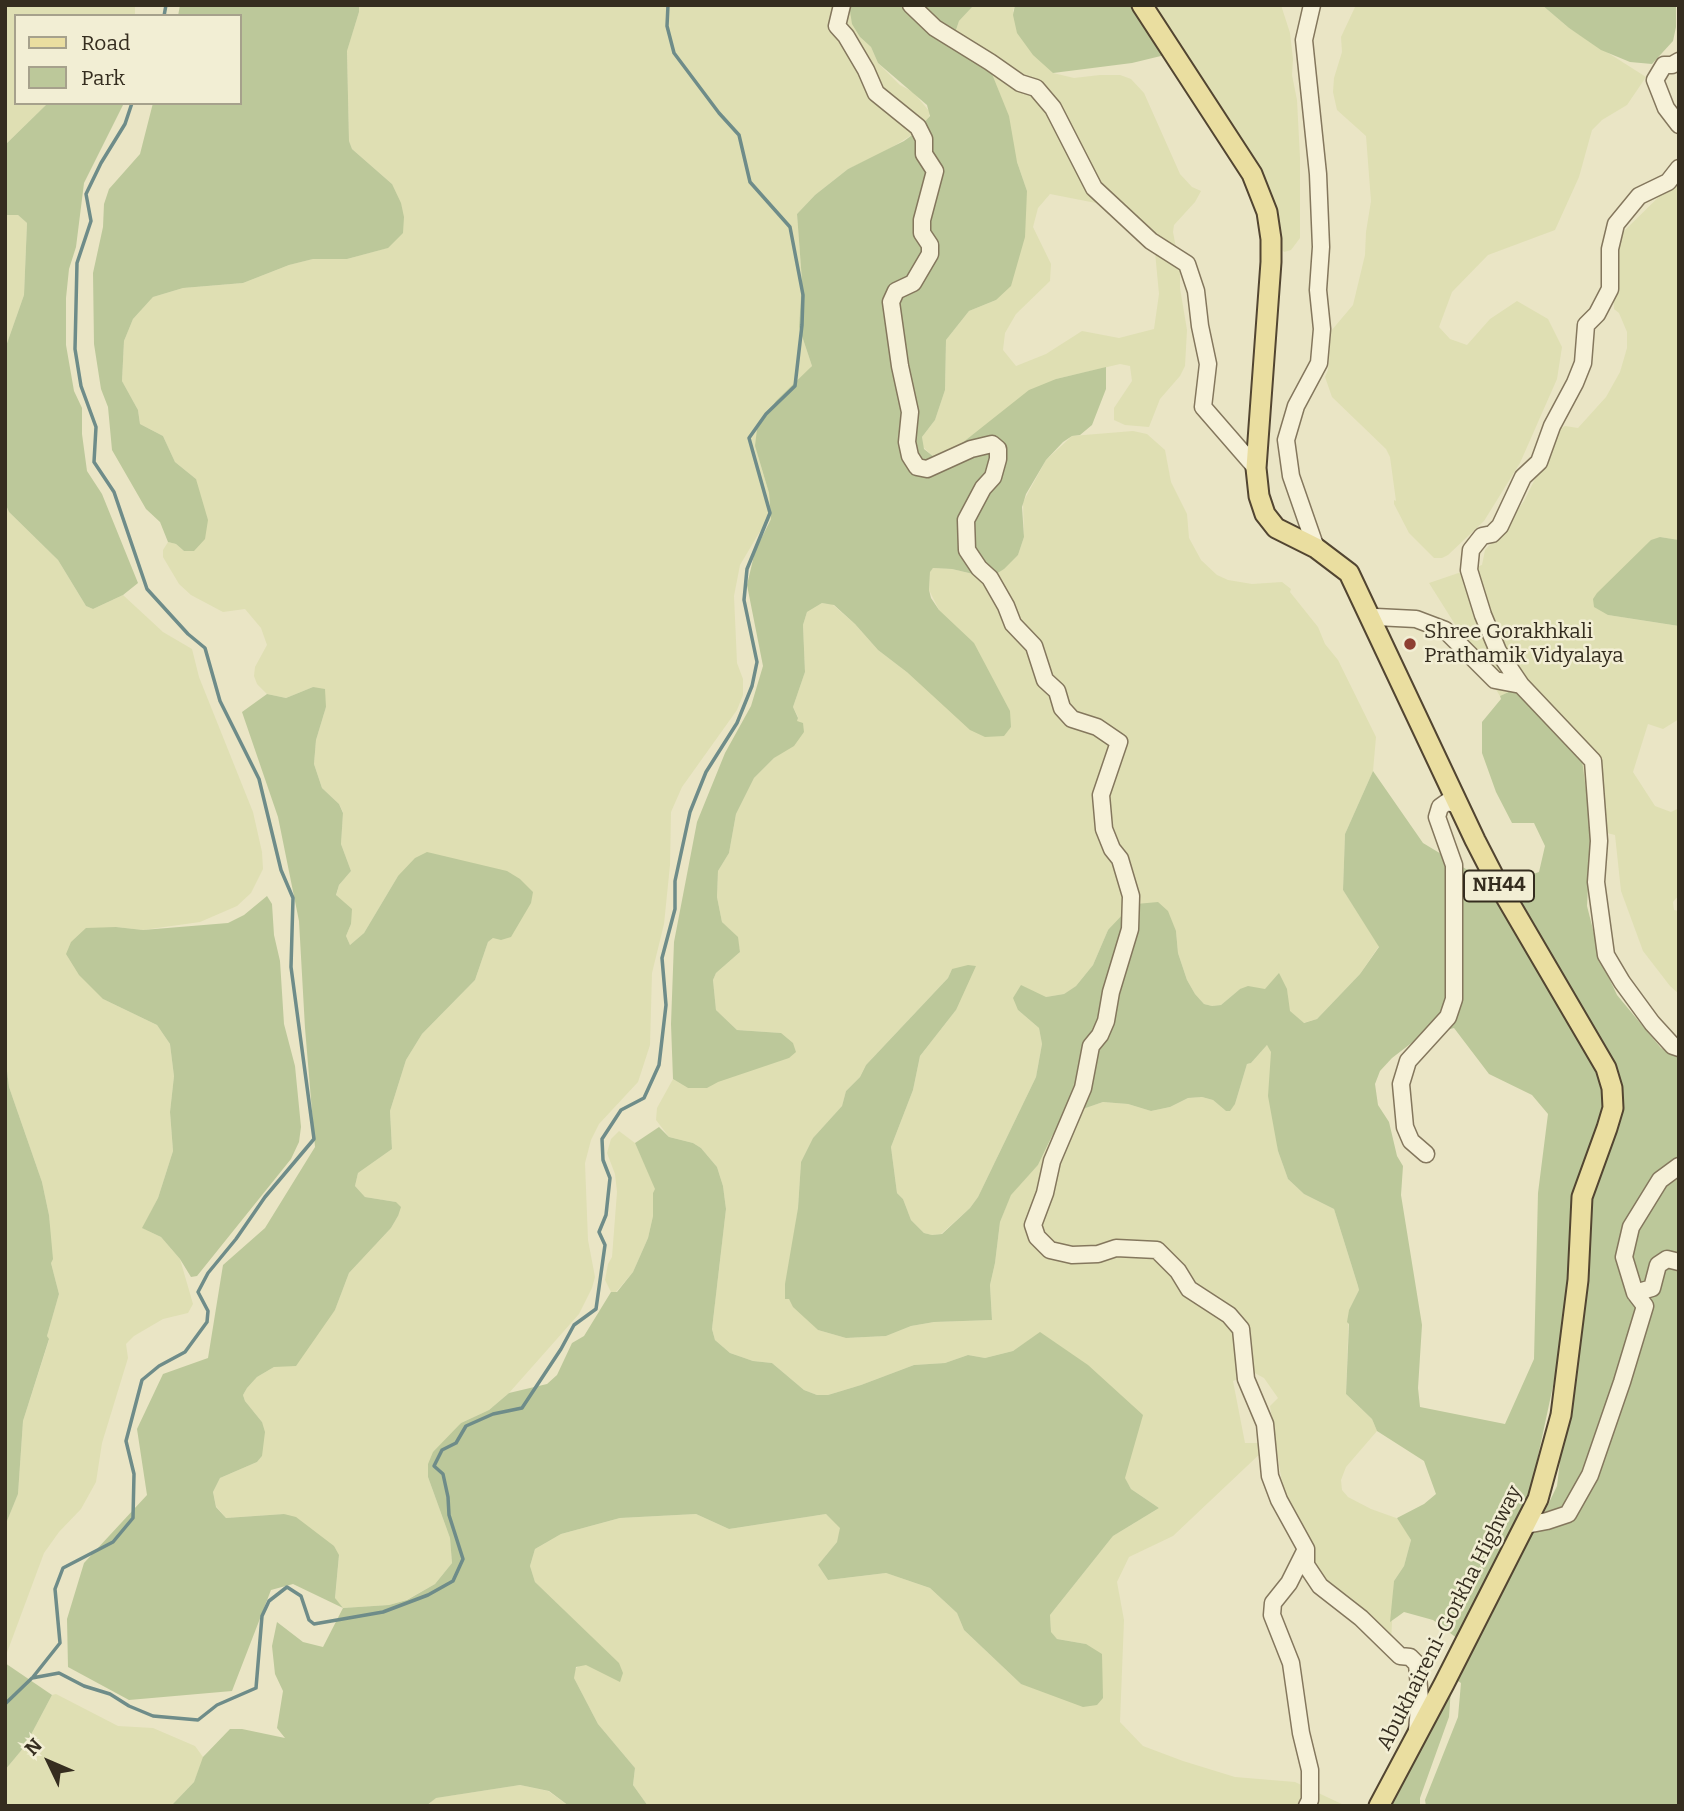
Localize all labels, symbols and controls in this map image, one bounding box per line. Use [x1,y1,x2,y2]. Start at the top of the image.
legend [14,14,242,105]
text: Road [81,30,130,56]
text: Park [81,65,125,91]
place label: Shree Gorakhkali Prathamik Vidyalaya [1424,619,1624,669]
marker: Shree Gorakhkali Prathamik Vidyalaya [1402,636,1418,652]
road number: NH44 [1464,870,1534,902]
street label: Abukhaireni-Gorkha Highway [1372,1482,1528,1754]
north arrow [14,1727,84,1797]
text: N [20,1734,47,1760]

